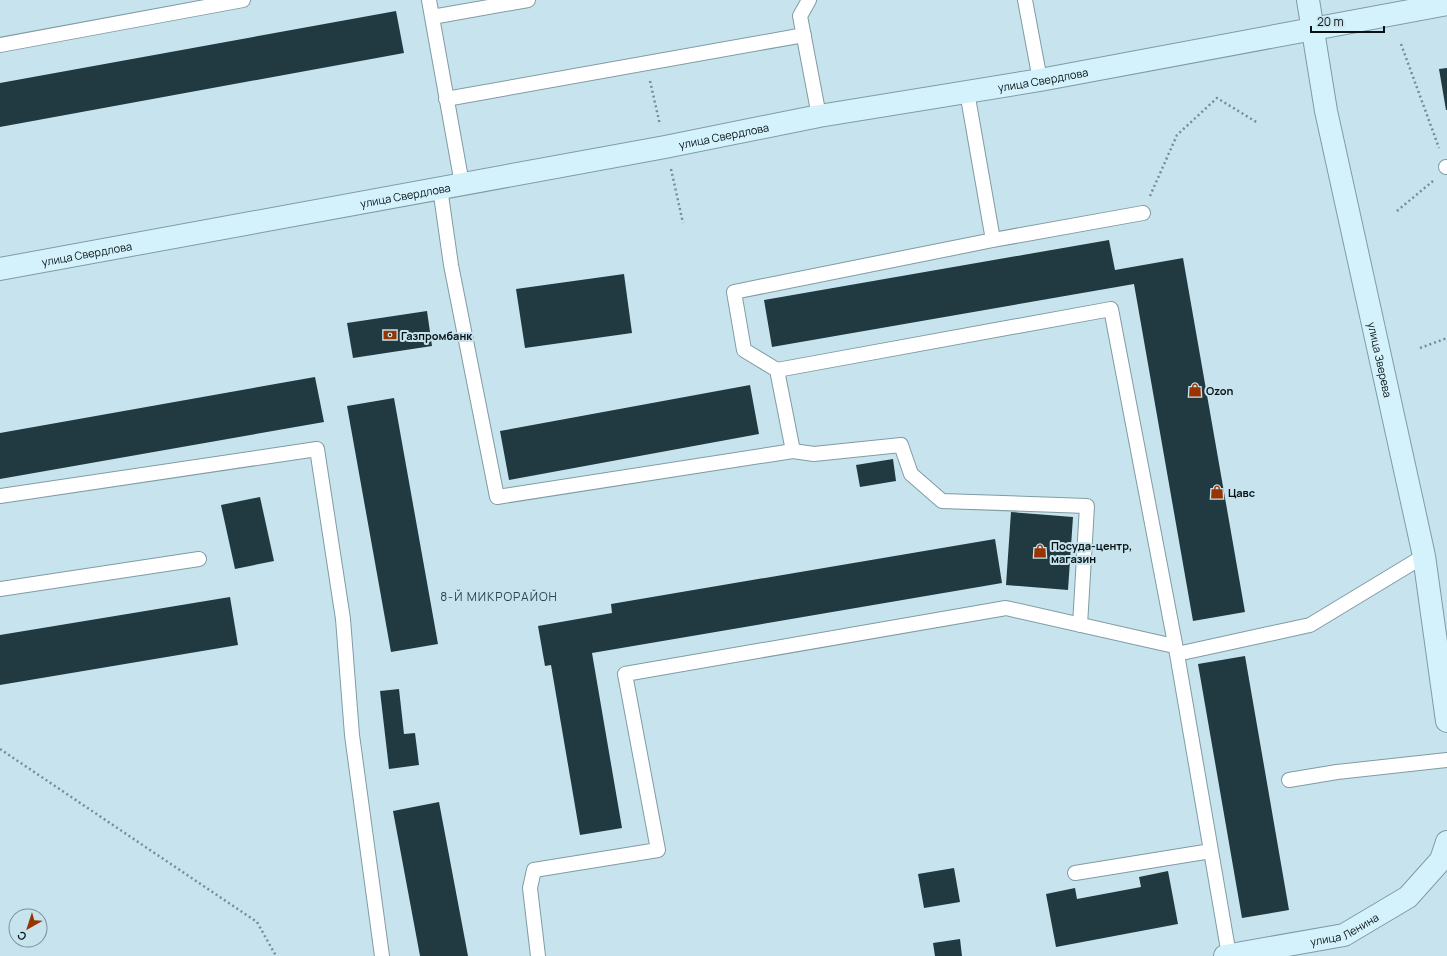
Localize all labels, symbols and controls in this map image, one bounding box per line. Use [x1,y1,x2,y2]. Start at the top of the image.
scale bar [1311,8,1384,34]
text: 20 m [1317,13,1344,30]
street label: улица Свердлова [996,64,1089,94]
street label: улица Свердлова [677,119,770,152]
street label: улица Свердлова [359,179,452,210]
street label: улица Свердлова [40,237,133,269]
street label: улица Зверева [1365,320,1396,399]
bank icon: Газпромбанк [382,327,398,343]
place label: Газпромбанк [401,328,473,343]
shop icon: Ozon [1187,382,1203,398]
place label: Ozon [1206,383,1233,398]
shop icon: Цавс [1209,484,1225,500]
place label: Цавс [1228,485,1255,500]
place label: Посуда-центр, магазин [1051,538,1132,566]
shop icon: Посуда-центр, магазин [1032,543,1048,559]
district label: 8-Й МИКРОРАЙОН [440,588,558,605]
north arrow [8,908,48,948]
street label: улица Ленина [1309,909,1381,948]
text: С [14,928,29,945]

